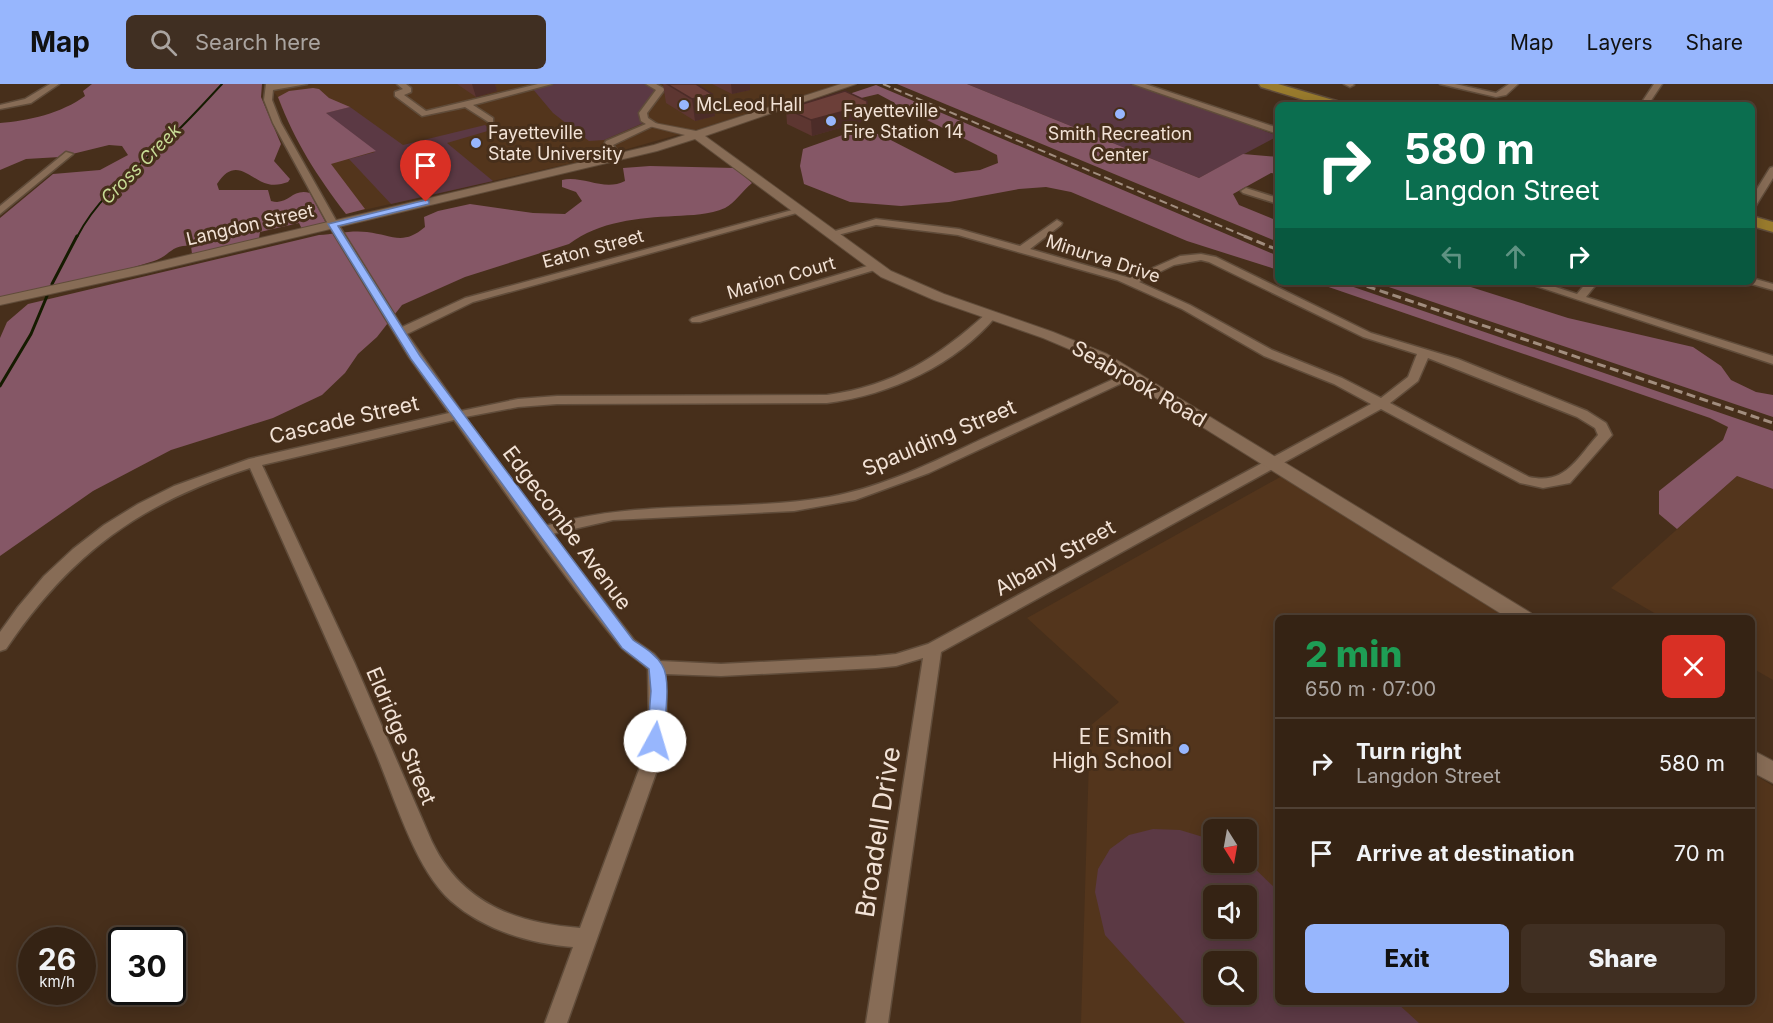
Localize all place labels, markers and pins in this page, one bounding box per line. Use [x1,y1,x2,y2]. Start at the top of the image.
place label: McLeod Hall [696,94,802,115]
marker: McLeod Hall [677,98,691,112]
place label: Fayetteville Fire Station 14 [843,100,963,142]
marker: Smith Recreation Center [1113,107,1127,121]
marker: Fayetteville Fire Station 14 [824,114,838,128]
place label: Fayetteville State University [488,122,623,164]
place label: Smith Recreation Center [1048,123,1192,165]
marker: Fayetteville State University [469,136,483,150]
pin [400,140,451,202]
place label: E E Smith High School [1052,724,1172,773]
marker: E E Smith High School [1177,742,1191,756]

